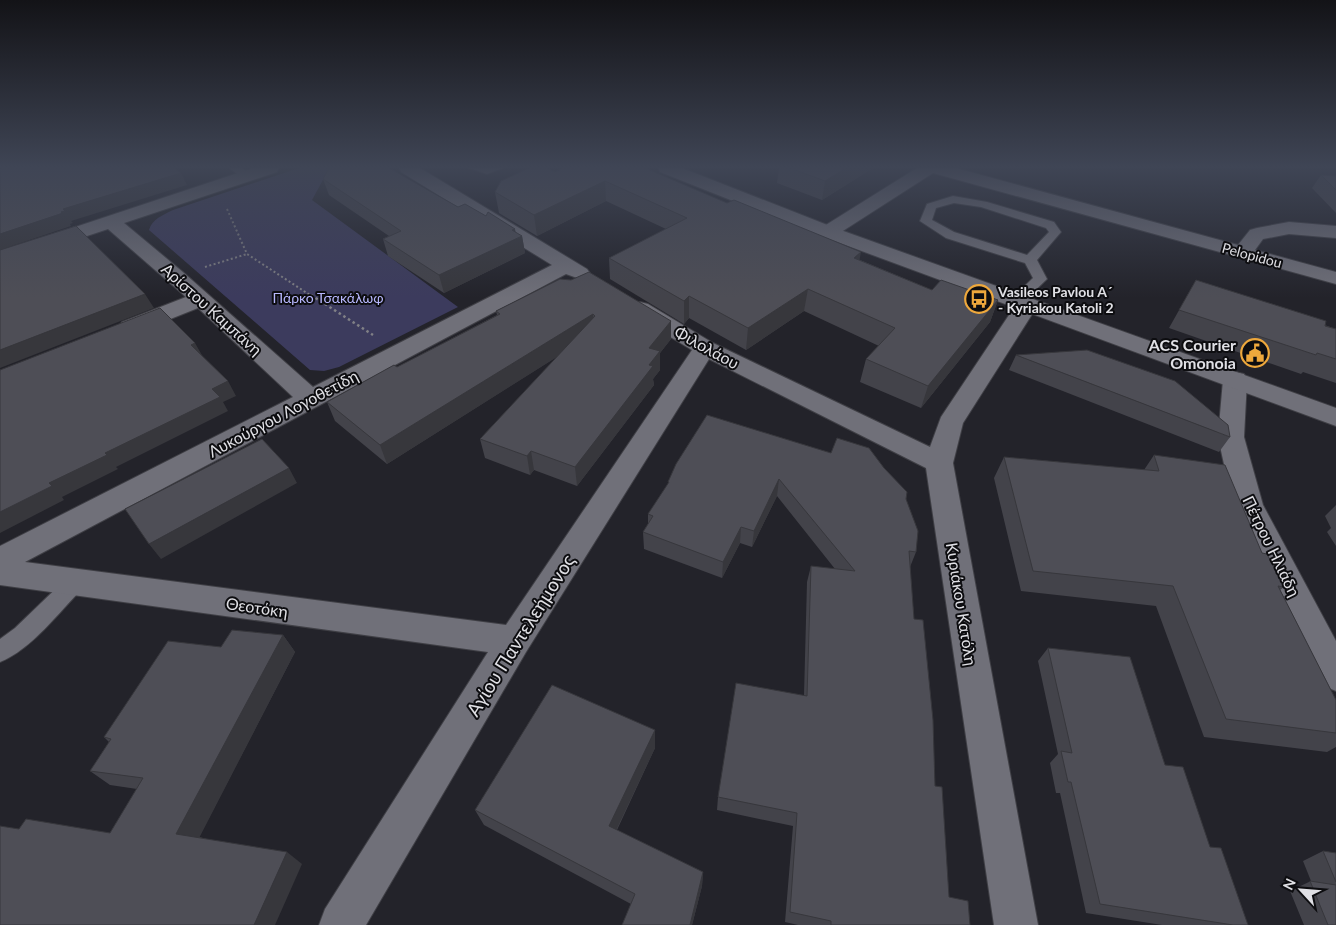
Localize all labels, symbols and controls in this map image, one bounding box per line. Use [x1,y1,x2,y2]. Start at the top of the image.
street label: Pelopidou [1220,239,1284,271]
street label: Αρίστου Καμπάνη [158,259,266,359]
place label: Vasileos Pavlou A´ - Kyriakou Katoli 2 [997,283,1114,316]
bus stop icon: Vasileos Pavlou A´ - Kyriakou Katoli 2 [964,284,994,314]
park label: Πάρκο Τσακάλωφ [272,289,384,306]
street label: Φιλολάου [672,322,742,372]
place label: ACS Courier Omonoia [1148,335,1236,372]
public building icon: ACS Courier Omonoia [1240,338,1270,368]
street label: Λυκούργου Λογοθετίδη [205,365,361,461]
street label: Πέτρου Ηλιάδη [1239,493,1305,599]
street label: Κυριάκου Κατόλη [943,541,981,667]
street label: Αγίου Παντελεήμονος [461,550,579,720]
street label: Θεοτόκη [225,593,289,621]
north arrow [1276,865,1326,915]
text: N [1279,876,1299,893]

